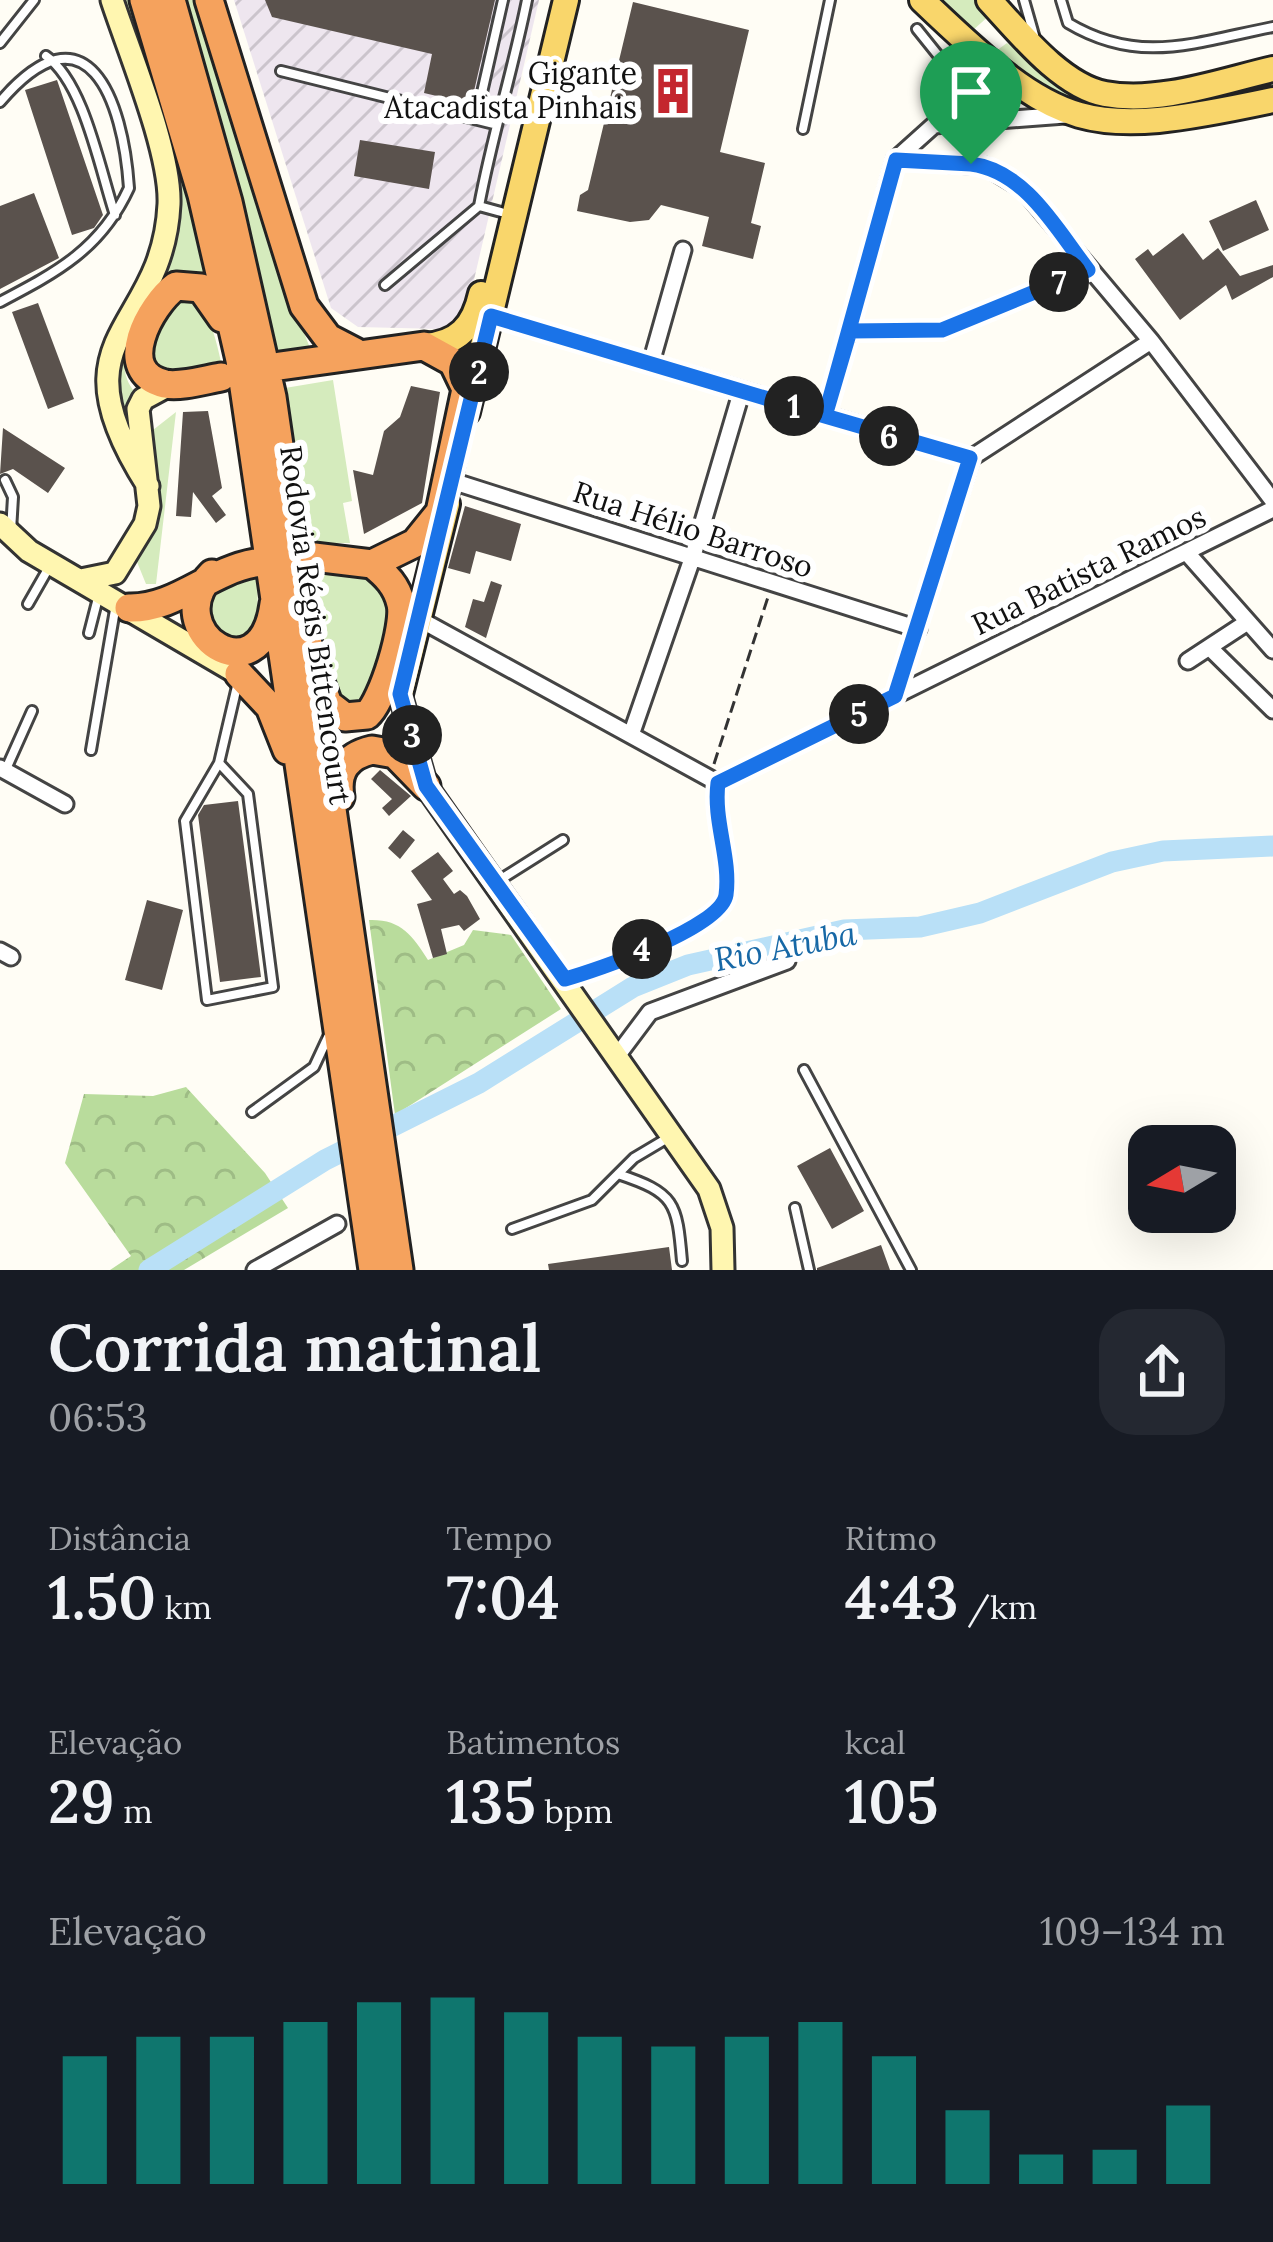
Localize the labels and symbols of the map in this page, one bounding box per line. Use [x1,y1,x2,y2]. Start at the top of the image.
pin [920,41,1022,164]
place label: Gigante Atacadista Pinhais [383,54,637,126]
building icon: Gigante Atacadista Pinhais [648,66,698,116]
pin: 7 [1029,252,1089,312]
pin: 2 [449,342,509,402]
pin: 1 [764,376,824,436]
pin: 6 [859,406,919,466]
street label: Rodovia Régis Bittencourt [271,443,360,807]
street label: Rua Hélio Barroso [569,472,818,586]
street label: Rua Batista Ramos [965,497,1212,643]
pin: 5 [829,684,889,744]
pin: 3 [382,705,442,765]
water label: Rio Atuba [710,911,861,980]
pin: 4 [612,919,672,979]
north arrow [1128,1125,1236,1233]

